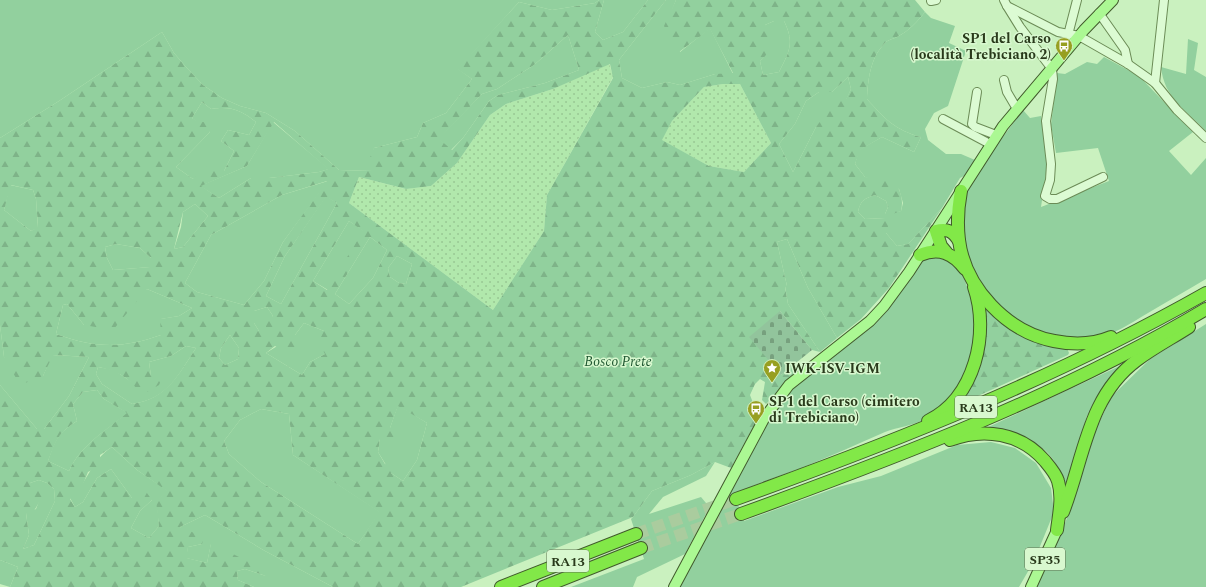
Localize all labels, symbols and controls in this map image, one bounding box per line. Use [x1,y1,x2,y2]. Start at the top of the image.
place label: SP1 del Carso (località Trebiciano 2) [911,28,1051,65]
bus stop icon: SP1 del Carso (località Trebiciano 2) [1054,36,1074,61]
park label: Bosco Prete [584,351,652,372]
place icon: IWK-ISV-IGM [762,358,782,383]
place label: IWK-ISV-IGM [785,358,880,379]
place label: SP1 del Carso (cimitero di Trebiciano) [769,391,920,428]
road number: RA13 [955,396,997,418]
bus stop icon: SP1 del Carso (cimitero di Trebiciano) [746,399,766,424]
road number: SP35 [1025,548,1065,570]
road number: RA13 [547,550,589,572]

